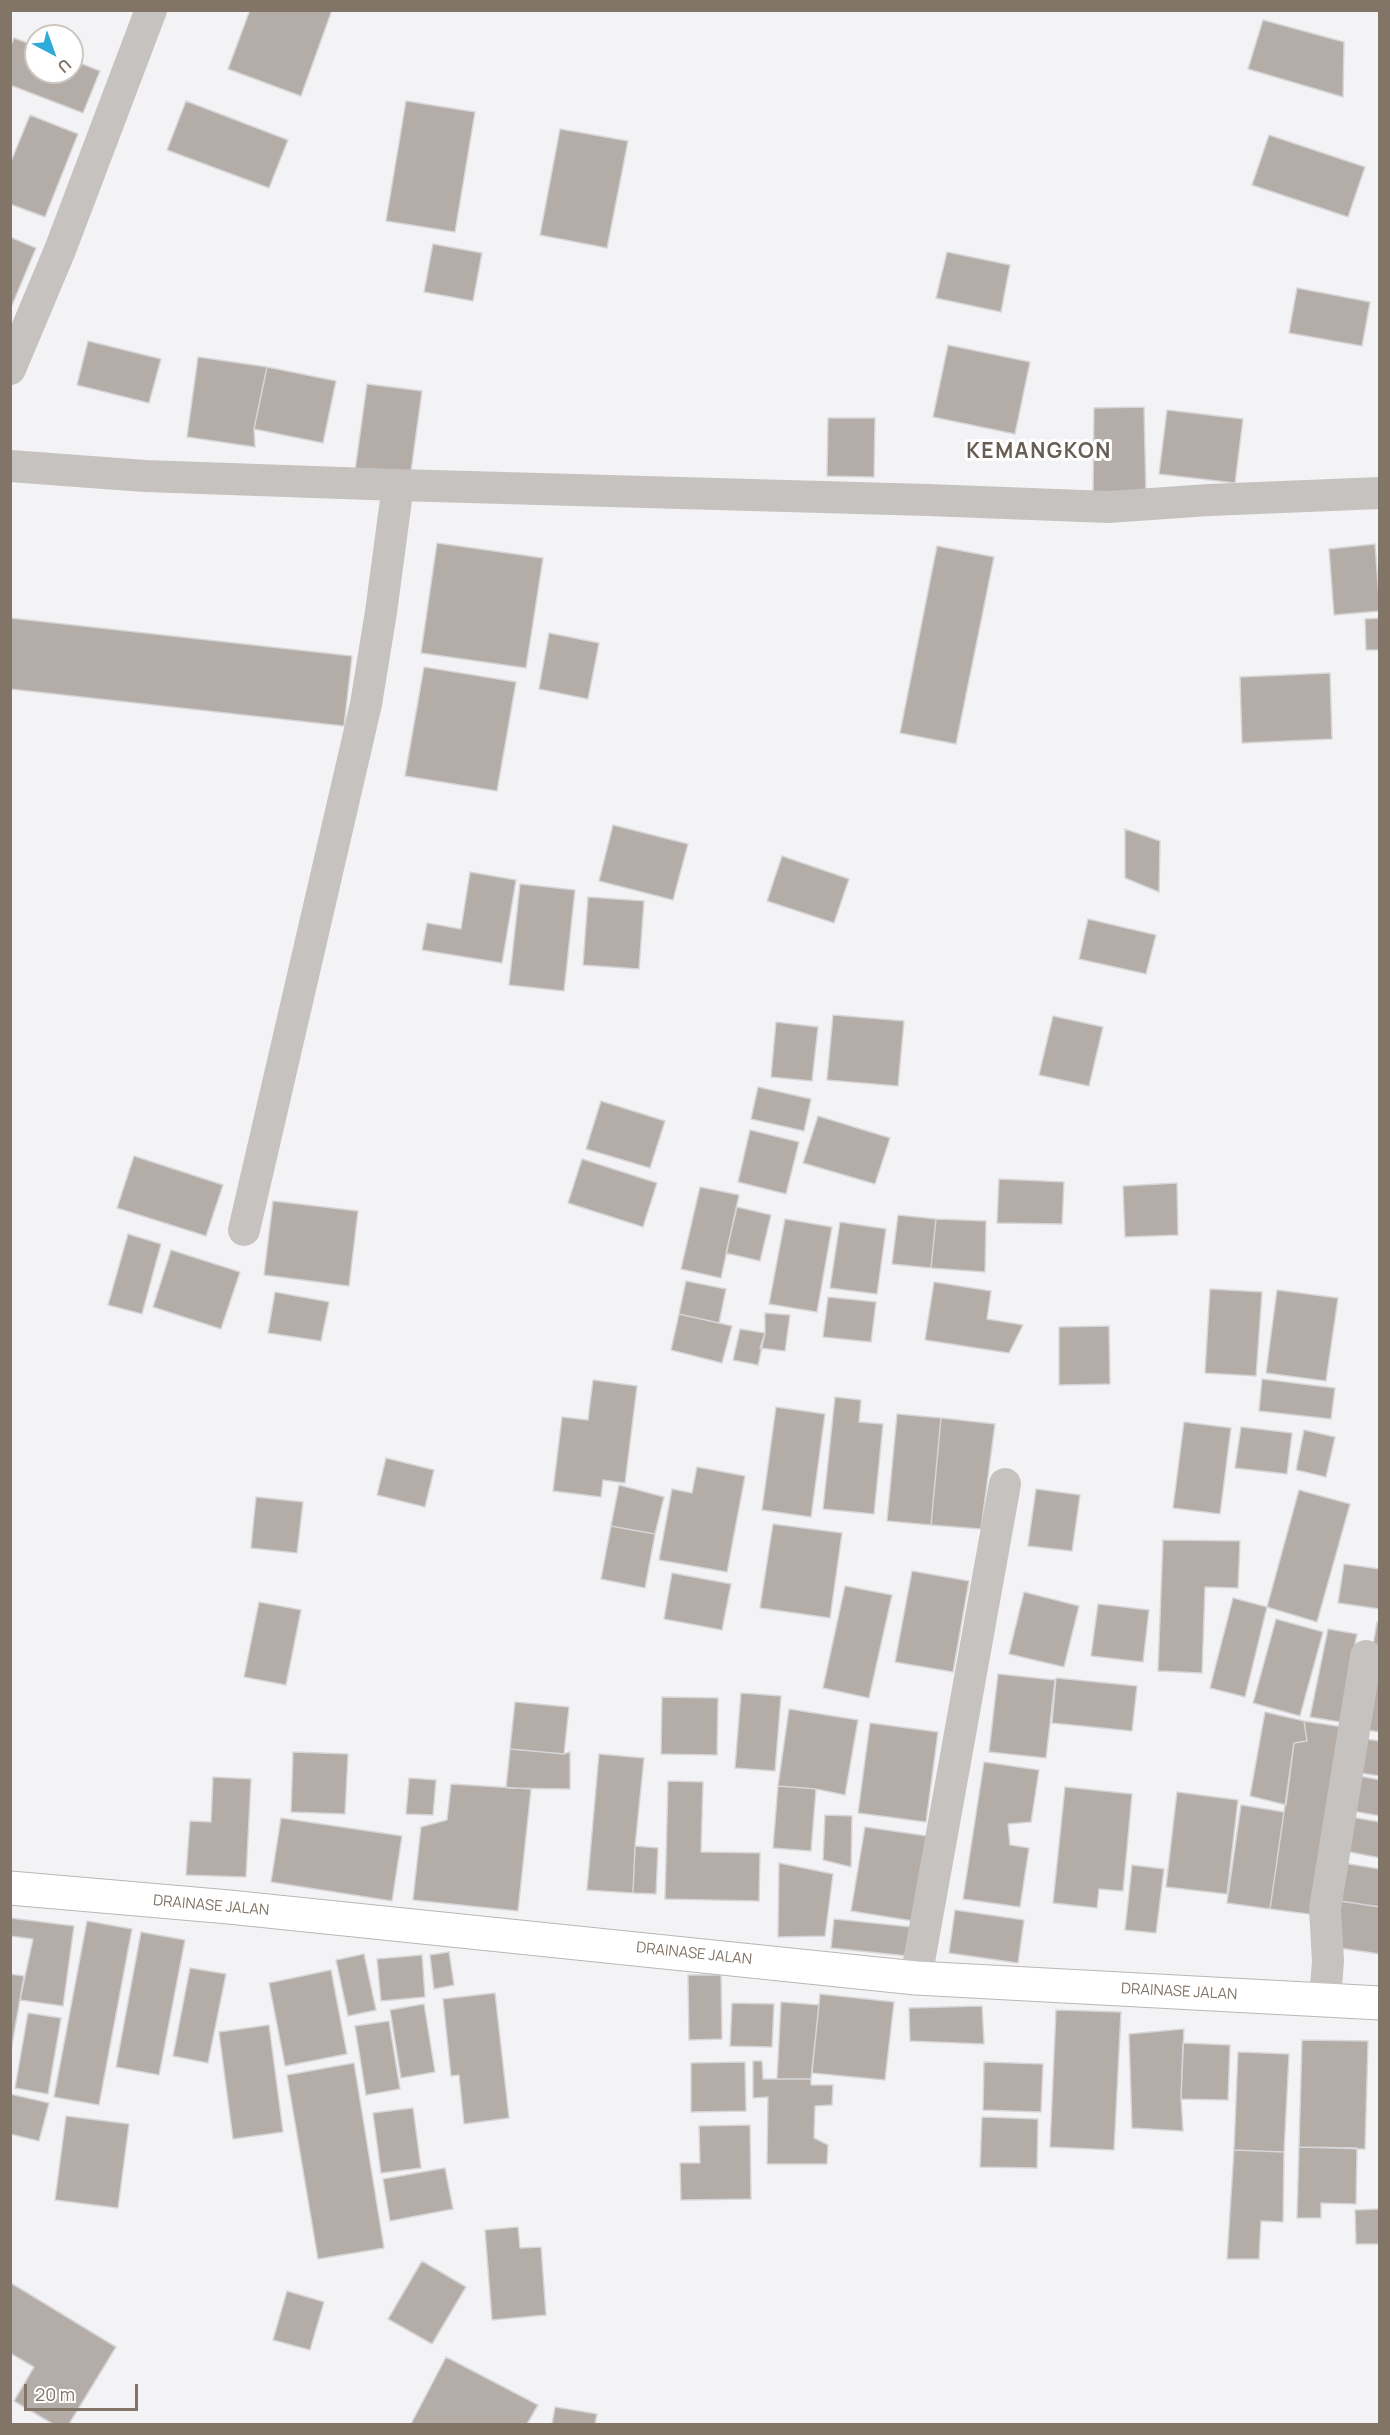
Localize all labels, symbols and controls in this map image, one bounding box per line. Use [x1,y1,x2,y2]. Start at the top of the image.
north arrow [24,24,84,84]
text: U [53,54,76,78]
district label: KEMANGKON [966,439,1112,465]
street label: DRAINASE JALAN [152,1892,270,1920]
street label: DRAINASE JALAN [635,1939,753,1969]
street label: DRAINASE JALAN [1120,1980,1238,2004]
scale bar [27,2372,141,2410]
text: 20 m [35,2382,75,2406]

